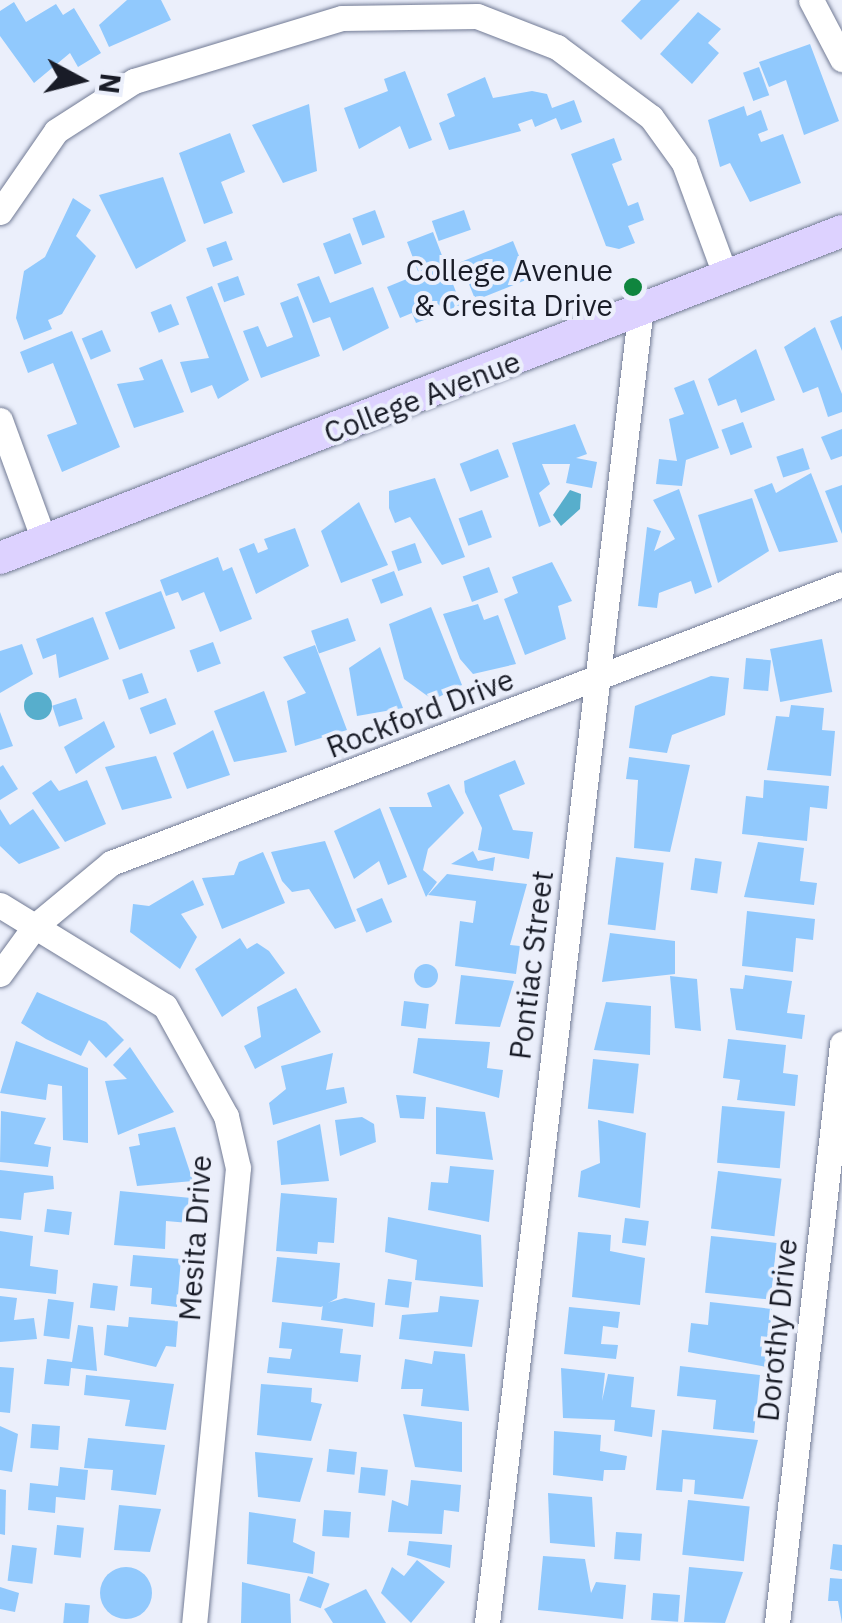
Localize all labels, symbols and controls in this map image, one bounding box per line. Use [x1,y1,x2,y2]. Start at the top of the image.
north arrow [30,30,130,130]
text: N [91,71,130,96]
place label: College Avenue & Cresita Drive [406,252,613,322]
marker: College Avenue & Cresita Drive [622,276,644,298]
street label: College Avenue [319,343,525,451]
street label: Rockford Drive [321,661,519,765]
street label: Pontiac Street [502,869,560,1061]
street label: Mesita Drive [171,1154,219,1322]
street label: Dorothy Drive [750,1237,804,1423]

